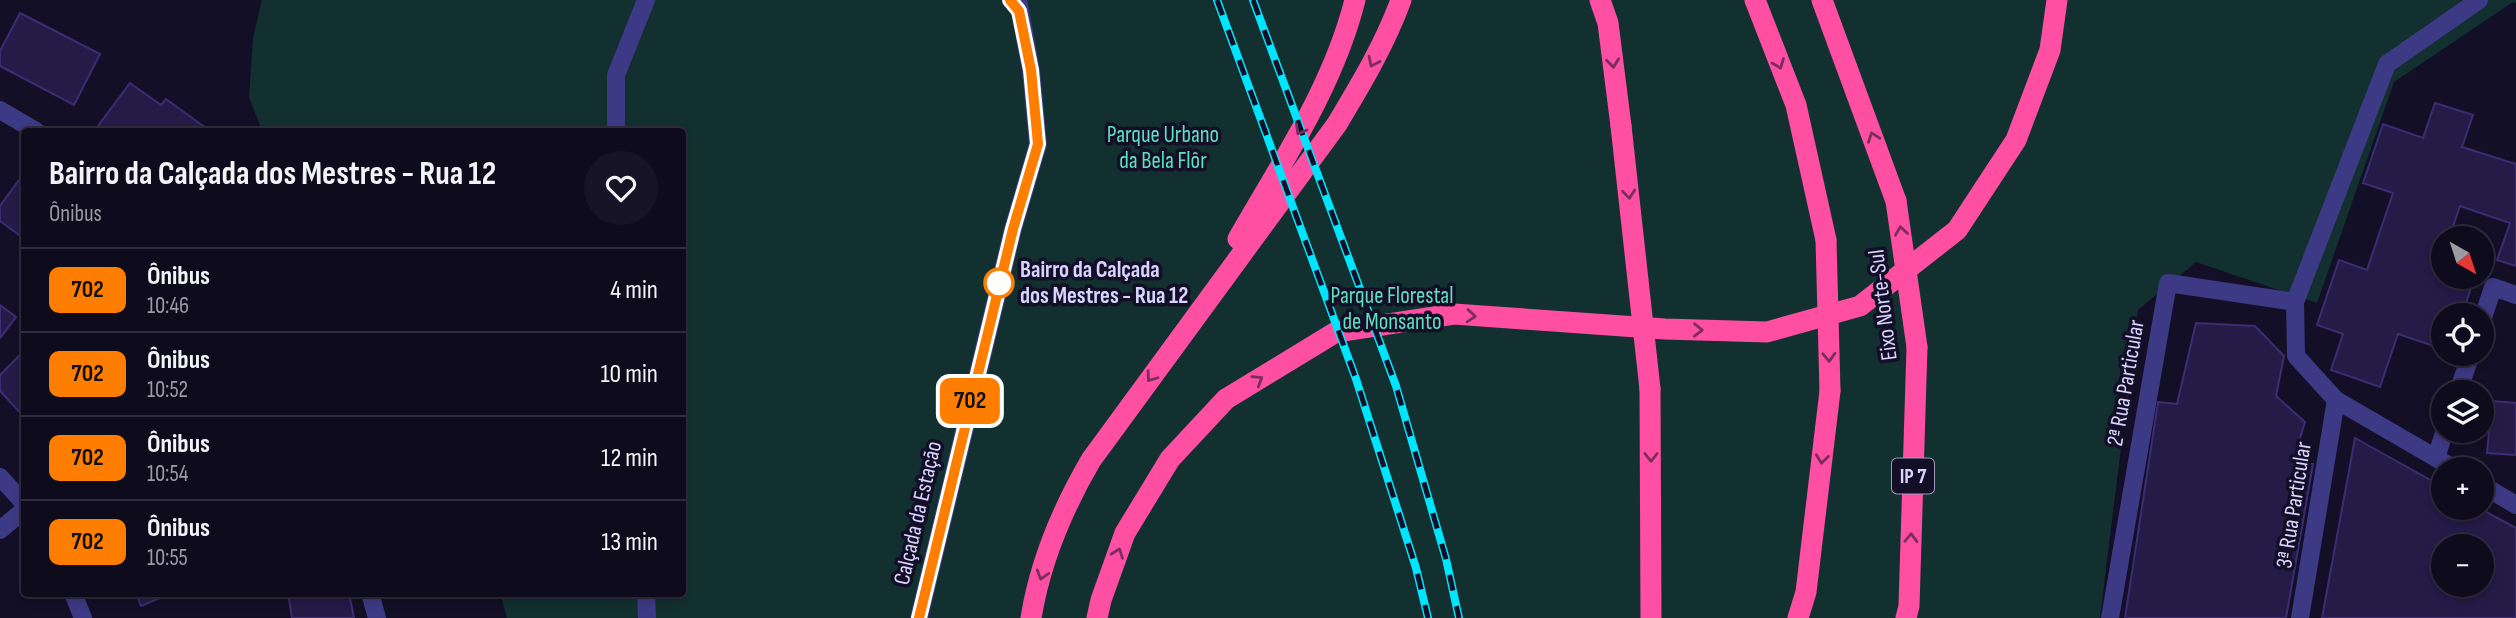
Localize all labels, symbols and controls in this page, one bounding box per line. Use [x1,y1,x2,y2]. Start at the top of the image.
one-way arrow [1367,55,1381,67]
one-way arrow [1606,57,1621,68]
one-way arrow [1771,57,1785,69]
park label: Parque Urbano da Bela Flôr [1107,121,1219,175]
one-way arrow [1295,122,1308,135]
one-way arrow [1867,132,1881,144]
button: heart [584,151,658,225]
text: Bairro da Calçada dos Mestres - Rua 12 [49,154,496,194]
one-way arrow [1621,189,1636,200]
text: Ônibus [49,200,102,228]
one-way arrow [1893,225,1908,237]
north arrow [2431,226,2494,289]
map controls [2431,226,2494,597]
street label: Eixo Norte-Sul [1862,248,1904,362]
place label: Bairro da Calçada dos Mestres - Rua 12 [1020,256,1188,310]
text: Ônibus [147,261,210,292]
marker: Bairro da Calçada dos Mestres - Rua 12 [984,268,1014,298]
text: 702 [71,275,104,304]
text: 4 min [610,275,658,306]
park label: Parque Florestal de Monsanto [1331,282,1453,336]
text: 10:46 [147,292,189,320]
button: locate [2431,303,2494,366]
one-way arrow [1466,308,1477,323]
street label: 2ª Rua Particular [2101,317,2151,448]
one-way arrow [1693,322,1704,338]
text: Ônibus [147,345,210,376]
one-way arrow [1822,352,1837,363]
text: 702 [71,359,104,388]
text: 10 min [601,359,658,390]
one-way arrow [1147,369,1159,382]
one-way arrow [1251,375,1264,388]
text: 10:52 [147,376,188,404]
line badge: 702 [930,378,1010,424]
button: layers [2431,380,2494,443]
text: 702 [954,386,986,415]
text: Ônibus [147,429,210,460]
street label: Calçada da Estação [888,438,948,588]
street label: 3ª Rua Particular [2270,439,2318,570]
text: 702 [71,443,104,472]
text: 12 min [601,443,658,474]
one-way arrow [1643,453,1659,463]
one-way arrow [1815,453,1830,465]
button: + [2431,457,2494,520]
road number: IP 7 [1892,458,1934,494]
text: 10:54 [147,460,188,488]
text: Ônibus [147,513,210,544]
text: 702 [71,527,104,556]
text: 13 min [601,527,658,558]
one-way arrow [1903,532,1919,543]
button: − [2431,534,2494,597]
text: 10:55 [147,544,188,572]
one-way arrow [1110,548,1124,560]
one-way arrow [1035,568,1050,580]

